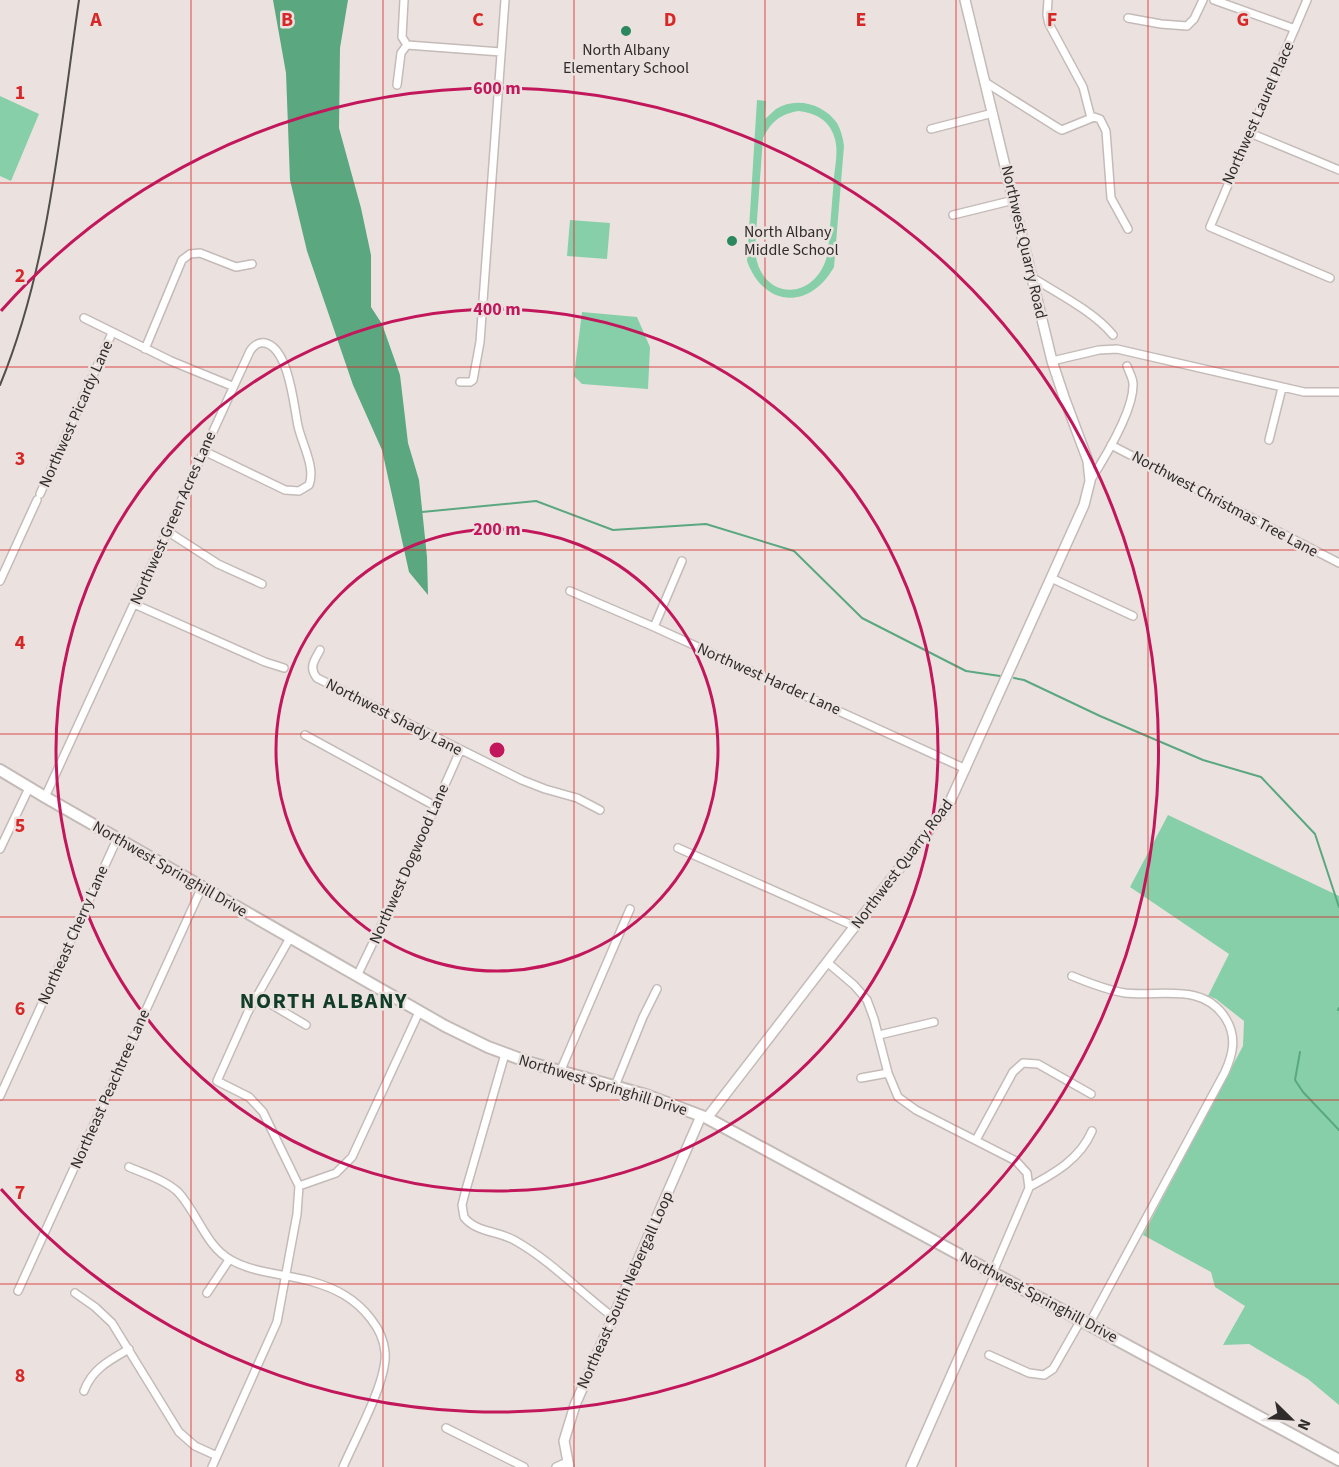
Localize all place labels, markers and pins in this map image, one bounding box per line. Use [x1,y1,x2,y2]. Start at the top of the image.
marker: North Albany Elementary School [619,24,633,38]
place label: North Albany Elementary School [563,39,689,79]
place label: North Albany Middle School [744,221,839,261]
marker: North Albany Middle School [725,234,739,248]
centre of rings [487,740,507,760]

